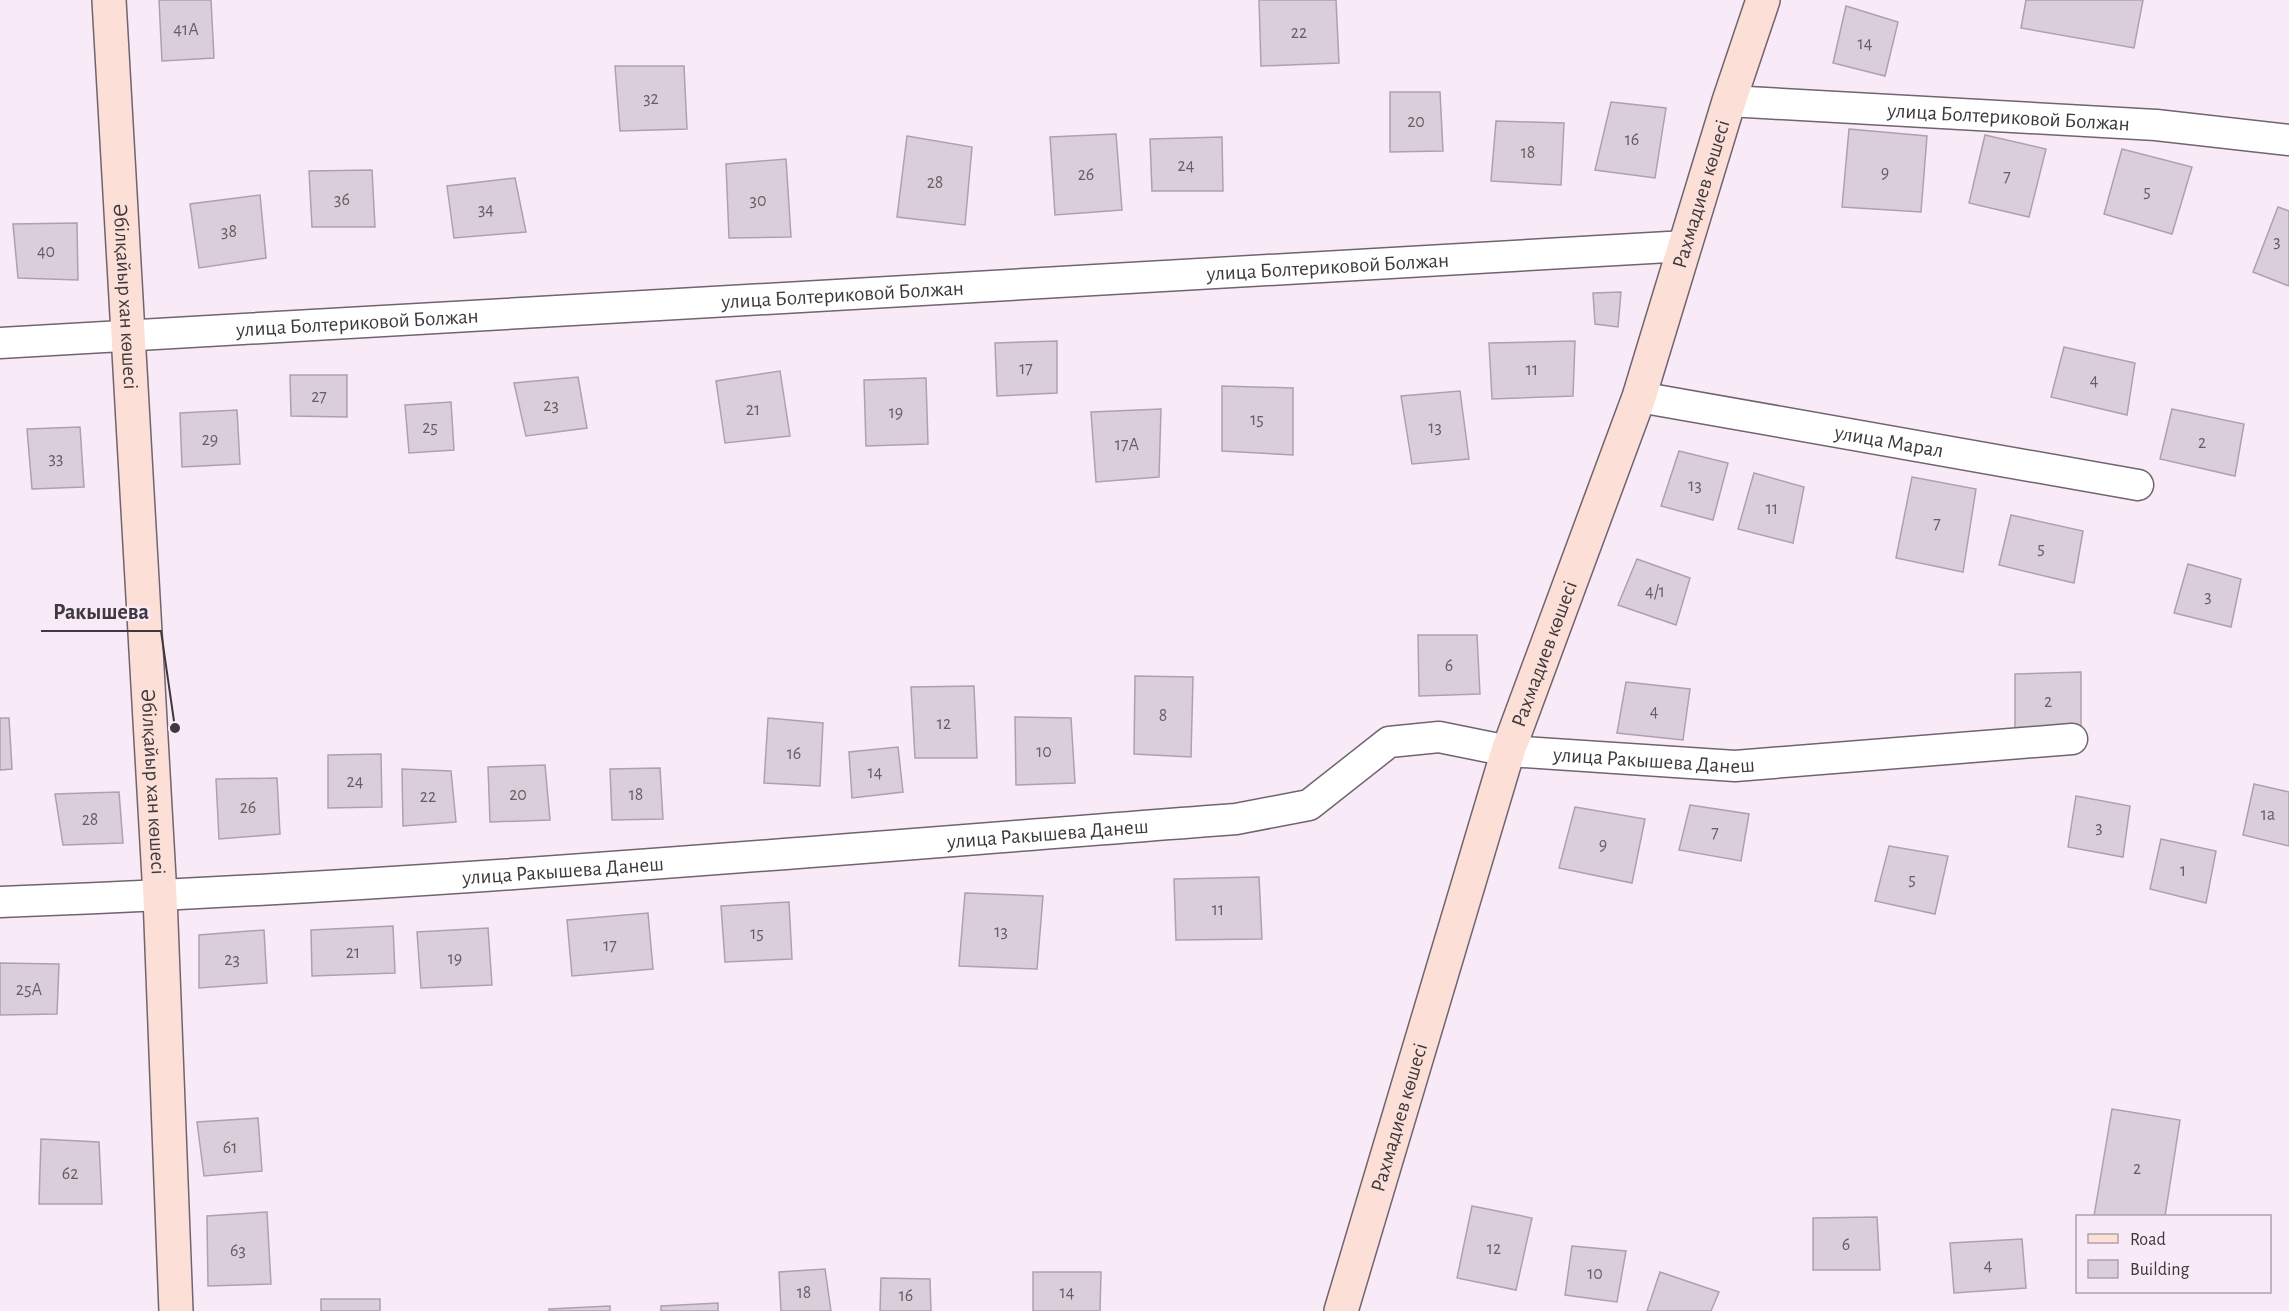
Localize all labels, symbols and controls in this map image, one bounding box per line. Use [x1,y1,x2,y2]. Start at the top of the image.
house number: 41А [173,21,199,39]
house number: 22 [1291,24,1307,42]
house number: 14 [1858,35,1873,53]
house number: 32 [643,90,659,108]
street label: улица Болтериковой Болжан [1886,100,2130,135]
house number: 20 [1407,113,1425,131]
street label: Рахмадиев көшесі [1669,117,1734,271]
house number: 16 [1625,131,1639,149]
house number: 18 [1521,144,1535,162]
house number: 24 [1178,157,1195,175]
house number: 9 [1881,164,1889,182]
house number: 26 [1078,166,1094,184]
house number: 7 [2003,168,2011,186]
house number: 28 [927,174,943,192]
house number: 5 [2143,183,2151,201]
house number: 36 [334,191,350,209]
house number: 30 [750,192,766,210]
house number: 34 [478,201,494,219]
street label: Әбілқайыр хан көшесі [110,203,141,390]
house number: 38 [221,223,237,241]
house number: 3 [2273,233,2281,251]
house number: 40 [37,243,55,261]
street label: улица Болтериковой Болжан [1205,250,1450,285]
street label: улица Болтериковой Болжан [720,278,964,313]
street label: улица Болтериковой Болжан [235,305,479,340]
house number: 17 [1019,360,1033,378]
house number: 11 [1526,361,1538,379]
house number: 4 [2090,372,2099,390]
house number: 27 [311,388,327,406]
house number: 23 [543,397,559,415]
house number: 21 [746,401,760,419]
house number: 19 [889,404,903,422]
house number: 15 [1250,411,1264,429]
house number: 25 [422,419,438,437]
house number: 13 [1428,419,1442,437]
street label: улица Марал [1832,422,1945,462]
house number: 29 [202,431,218,449]
house number: 2 [2198,434,2206,452]
house number: 17А [1115,436,1140,454]
house number: 33 [49,450,63,468]
house number: 13 [1688,477,1702,495]
house number: 11 [1766,500,1778,518]
house number: 7 [1933,515,1941,533]
house number: 5 [2037,540,2045,558]
street label: Рахмадиев көшесі [1508,578,1581,730]
house number: 4/1 [1645,583,1665,601]
house number: 3 [2204,588,2212,606]
callout: Ракышева [41,591,161,631]
text: Ракышева [53,601,149,623]
house number: 6 [1445,657,1453,675]
street label: Әбілқайыр хан көшесі [137,688,169,875]
house number: 2 [2044,693,2052,711]
house number: 4 [1650,703,1659,721]
house number: 8 [1159,707,1167,725]
house number: 12 [937,715,951,733]
house number: 10 [1036,743,1052,761]
street label: улица Ракышева Данеш [1551,744,1756,777]
house number: 16 [787,745,801,763]
house number: 14 [868,764,883,782]
house number: 24 [347,773,364,791]
house number: 20 [509,786,527,804]
house number: 18 [629,786,643,804]
house number: 22 [420,788,436,806]
house number: 26 [240,799,256,817]
house number: 1а [2261,806,2275,824]
house number: 28 [82,811,98,829]
street label: улица Ракышева Данеш [945,816,1149,852]
house number: 3 [2095,819,2103,837]
house number: 7 [1711,824,1719,842]
house number: 9 [1599,836,1607,854]
street label: улица Ракышева Данеш [461,853,665,888]
house number: 1 [2180,862,2186,880]
house number: 5 [1908,871,1916,889]
house number: 11 [1212,901,1224,919]
house number: 13 [994,923,1008,941]
house number: 15 [750,925,764,943]
house number: 17 [603,937,617,955]
house number: 21 [346,944,360,962]
house number: 19 [448,950,462,968]
house number: 23 [224,951,240,969]
house number: 25А [16,981,43,999]
street label: Рахмадиев көшесі [1367,1041,1431,1194]
house number: 61 [223,1139,237,1157]
house number: 2 [2133,1160,2141,1178]
house number: 62 [62,1165,78,1183]
legend [2076,1215,2271,1293]
text: Road [2130,1231,2166,1249]
house number: 6 [1842,1236,1850,1254]
house number: 12 [1487,1240,1501,1258]
house number: 63 [230,1242,246,1260]
house number: 4 [1984,1257,1993,1275]
text: Building [2130,1261,2190,1279]
house number: 10 [1587,1265,1603,1283]
house number: 18 [797,1284,811,1302]
house number: 14 [1060,1284,1075,1302]
house number: 16 [899,1287,913,1305]

